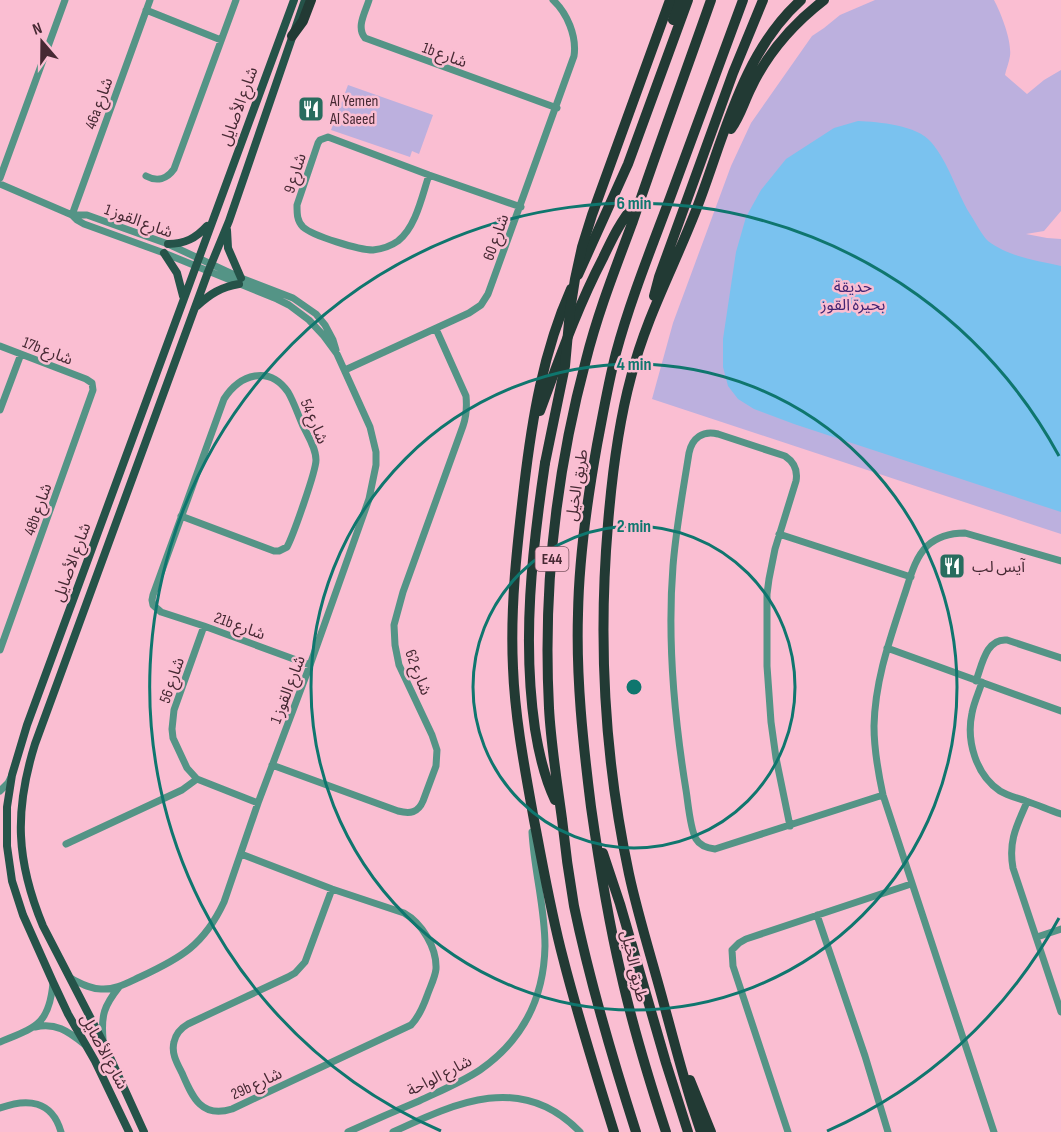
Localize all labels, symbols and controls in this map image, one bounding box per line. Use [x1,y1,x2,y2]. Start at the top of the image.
north arrow [12,12,72,72]
text: N [30,19,45,40]
street label: 1b شارع [419,39,469,74]
street label: شارع الأصايل [216,65,264,149]
street label: 46a شارع [81,75,119,133]
place label: Al Yemen Al Saeed [329,92,378,129]
restaurant icon: Al Yemen Al Saeed [296,94,326,124]
street label: شارع 9 [280,151,313,196]
text: 6 min [617,193,651,214]
street label: شارع القوز 1 [101,200,175,244]
street label: شارع 60 [479,212,515,264]
park label: حديقة بحيرة القوز [820,278,885,315]
street label: 17b شارع [19,333,75,372]
text: 4 min [617,354,651,375]
street label: شارع 54 [294,396,332,448]
street label: طريق الخيل [562,448,593,523]
street label: 48b شارع [20,481,58,539]
text: 2 min [617,516,651,537]
street label: شارع الأصايل [49,521,97,605]
road number: E44 [536,547,568,571]
restaurant icon: آيس لب [937,551,967,581]
place label: آيس لب [972,558,1026,577]
street label: 21b شارع [211,608,268,646]
street label: شارع 62 [398,647,435,699]
street label: شارع القوز 1 [267,653,312,727]
street label: شارع 56 [156,655,191,707]
centre of rings [624,677,644,697]
street label: طريق الخيل [616,929,651,1004]
street label: شارع الأصايل [74,1011,131,1093]
street label: شارع الواحة [404,1052,476,1103]
street label: 29b شارع [228,1064,286,1106]

